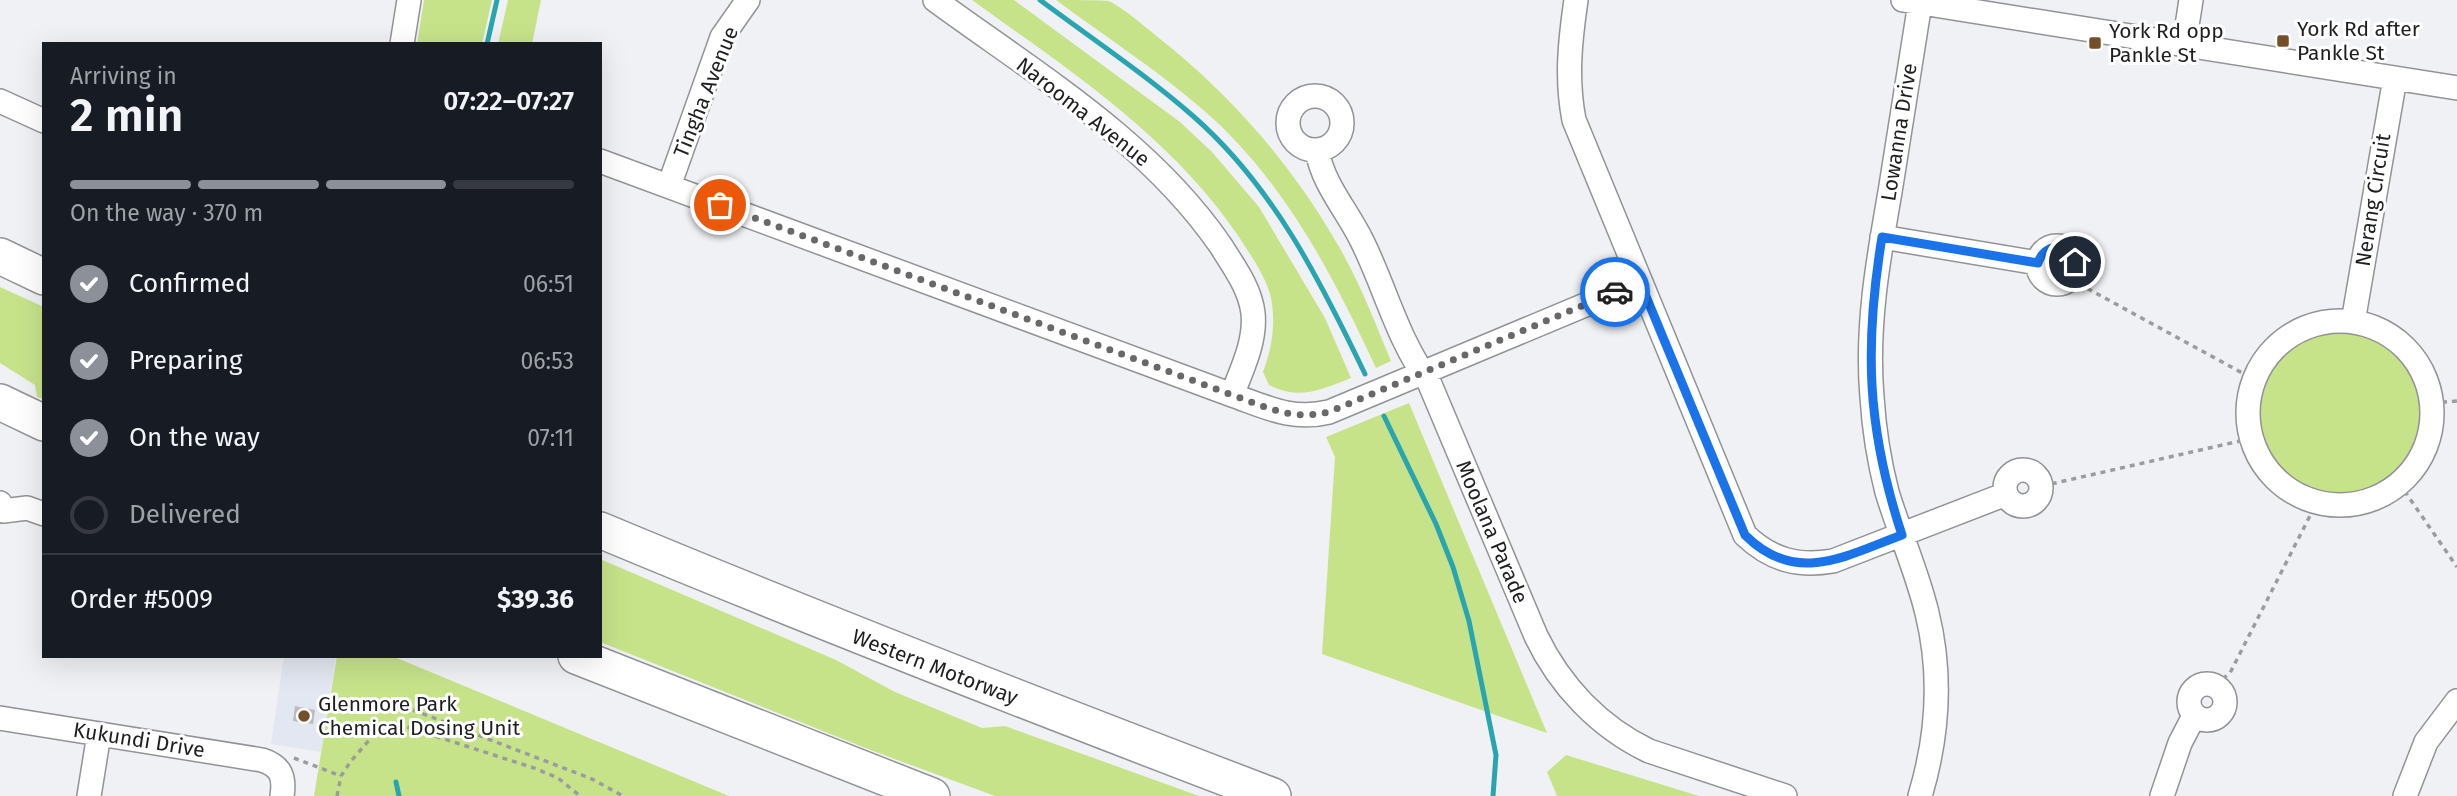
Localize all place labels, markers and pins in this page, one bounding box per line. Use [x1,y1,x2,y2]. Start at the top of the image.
place label: York Rd after Pankle St [2297,16,2420,66]
place label: York Rd opp Pankle St [2109,18,2224,68]
marker: York Rd after Pankle St [2275,33,2291,49]
marker: York Rd opp Pankle St [2087,35,2103,51]
pin [690,175,750,235]
pin [2045,232,2105,292]
place label: Glenmore Park Chemical Dosing Unit [318,691,520,741]
marker: Glenmore Park Chemical Dosing Unit [296,708,312,724]

